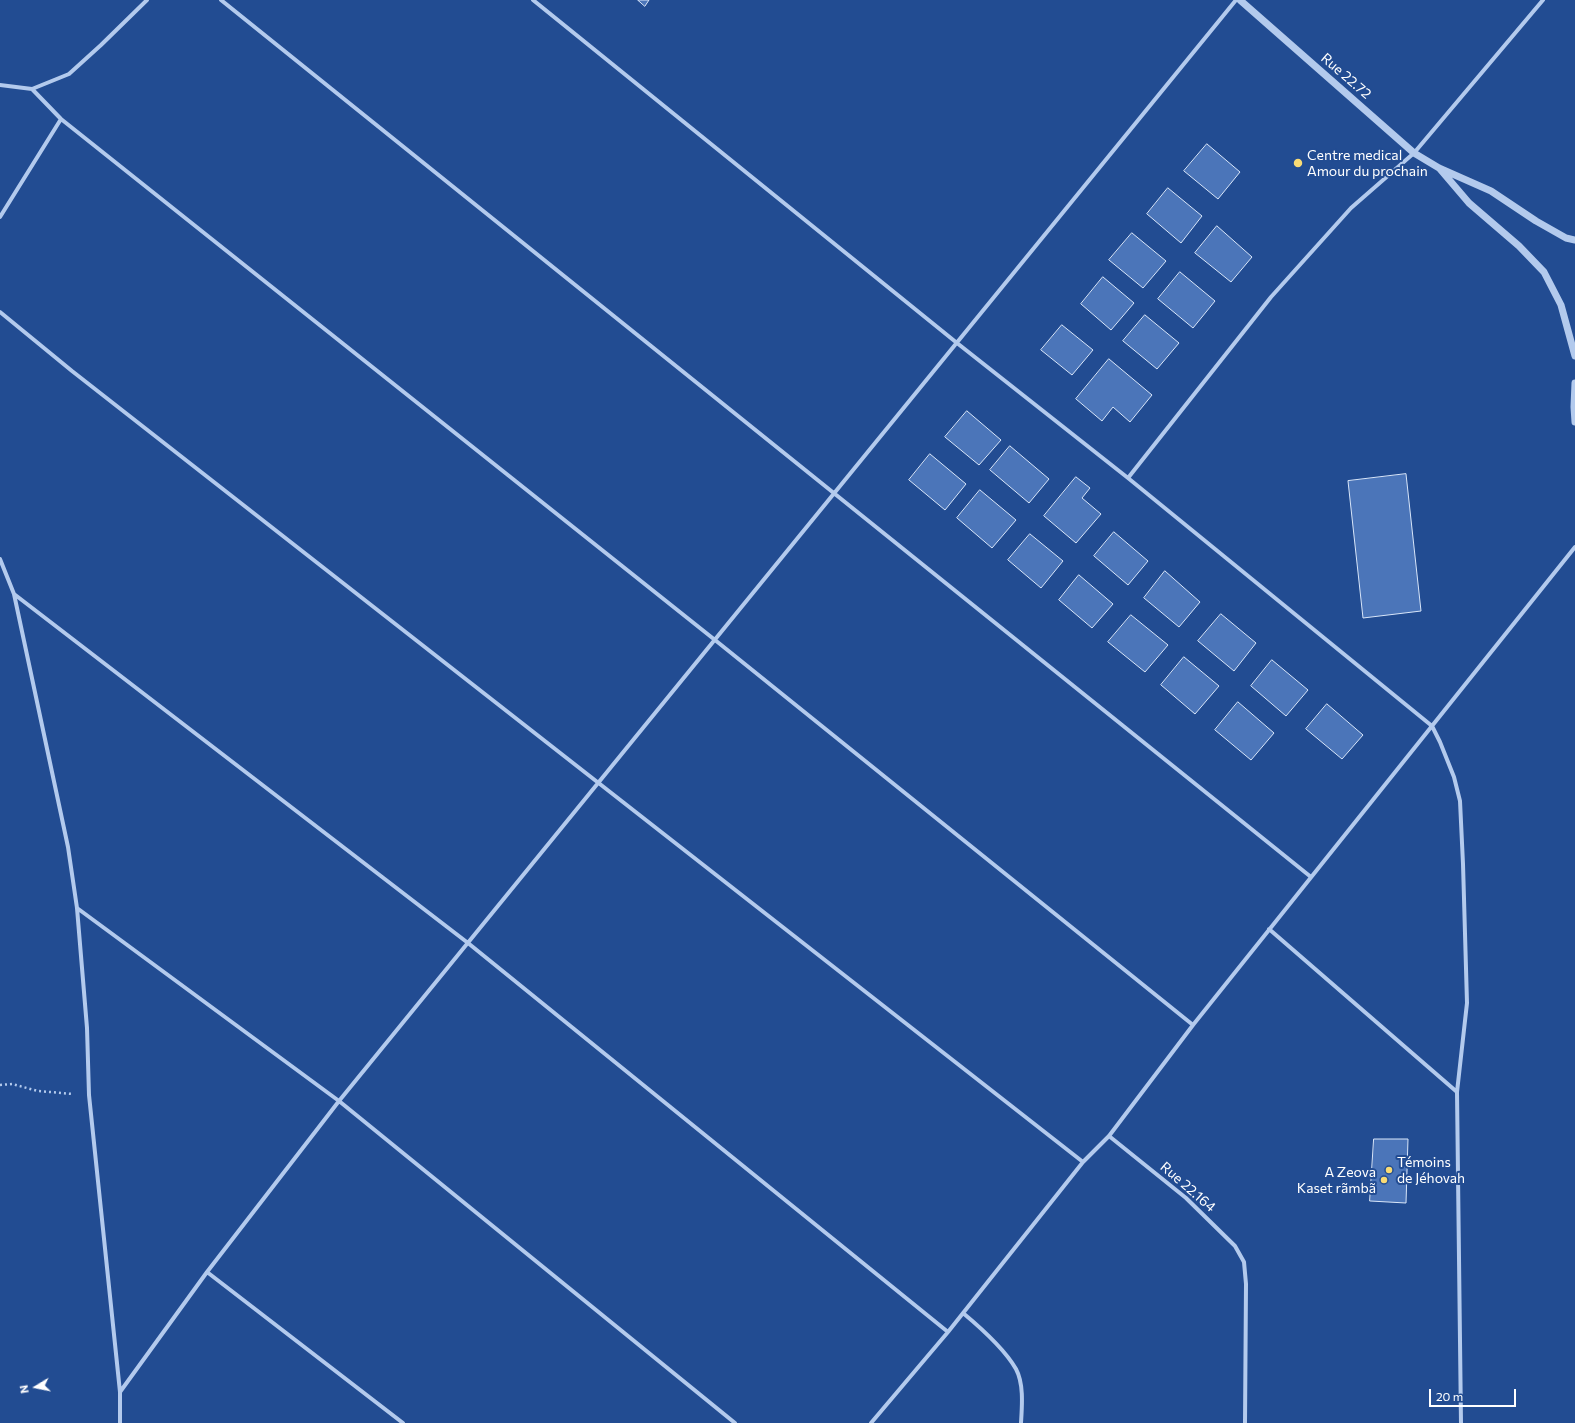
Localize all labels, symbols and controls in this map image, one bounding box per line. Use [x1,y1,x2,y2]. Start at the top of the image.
street label: Rue 22.72 [1317,50,1375,102]
place label: Centre medical Amour du prochain [1307,147,1428,180]
marker: Centre medical Amour du prochain [1292,157,1304,169]
place label: Témoins de Jéhovah [1397,1154,1465,1186]
street label: Rue 22.164 [1157,1158,1219,1216]
place label: A Zeova Kaset rãmbã [1297,1164,1376,1196]
marker: Témoins de Jéhovah [1384,1165,1394,1175]
marker: A Zeova Kaset rãmbã [1379,1175,1389,1185]
north arrow [16,1367,56,1407]
scale bar [1431,1381,1518,1407]
text: N [17,1384,31,1394]
text: 20 m [1436,1389,1463,1403]

